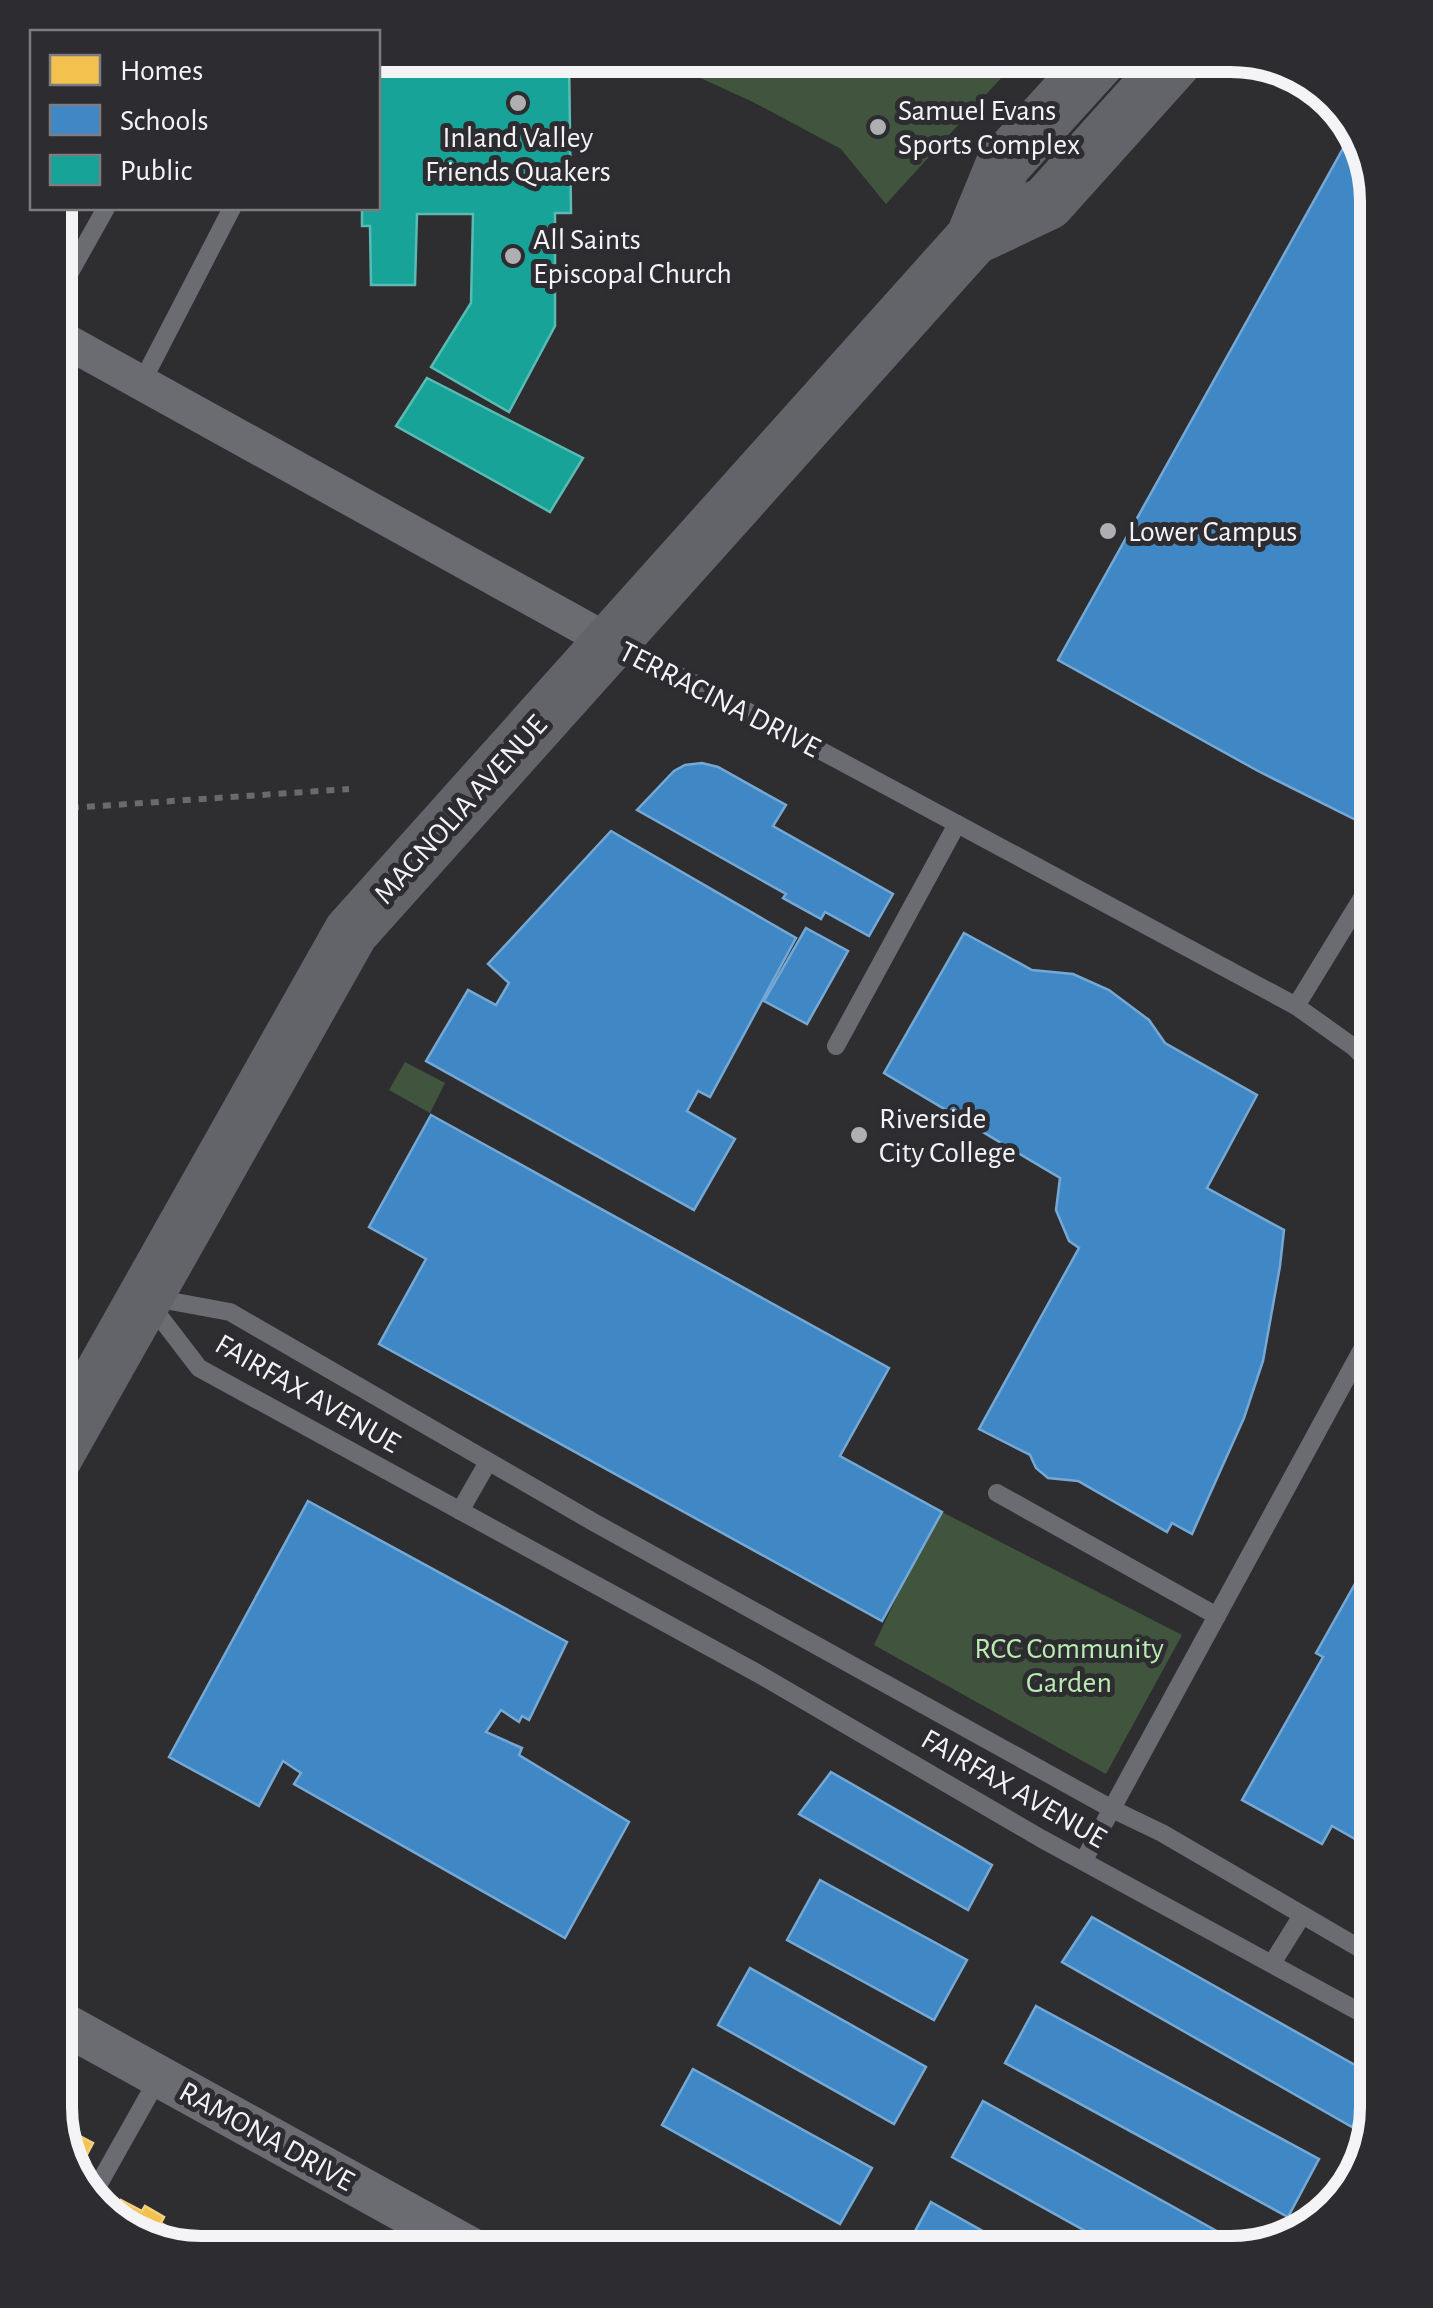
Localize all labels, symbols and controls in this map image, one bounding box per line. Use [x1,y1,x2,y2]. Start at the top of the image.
legend [30,30,380,210]
text: Homes [120,56,203,86]
marker: Inland Valley Friends Quakers [507,92,529,114]
place label: Samuel Evans Sports Complex [898,96,1080,160]
text: Schools [120,106,209,136]
marker: Samuel Evans Sports Complex [867,116,889,138]
place label: Inland Valley Friends Quakers [425,123,611,187]
text: Public [120,156,193,186]
place label: All Saints Episcopal Church [533,225,732,289]
marker: All Saints Episcopal Church [502,245,524,267]
place label: Lower Campus [1128,517,1297,547]
marker: Lower Campus [1097,520,1119,542]
street label: TERRACINA DRIVE [614,636,825,763]
street label: MAGNOLIA AVENUE [369,710,553,910]
place label: Riverside City College [879,1104,1016,1168]
marker: Riverside City College [848,1124,870,1146]
street label: FAIRFAX AVENUE [210,1329,405,1459]
park label: RCC Community Garden [974,1634,1164,1698]
street label: FAIRFAX AVENUE [916,1724,1111,1854]
street label: RAMONA DRIVE [174,2077,359,2197]

